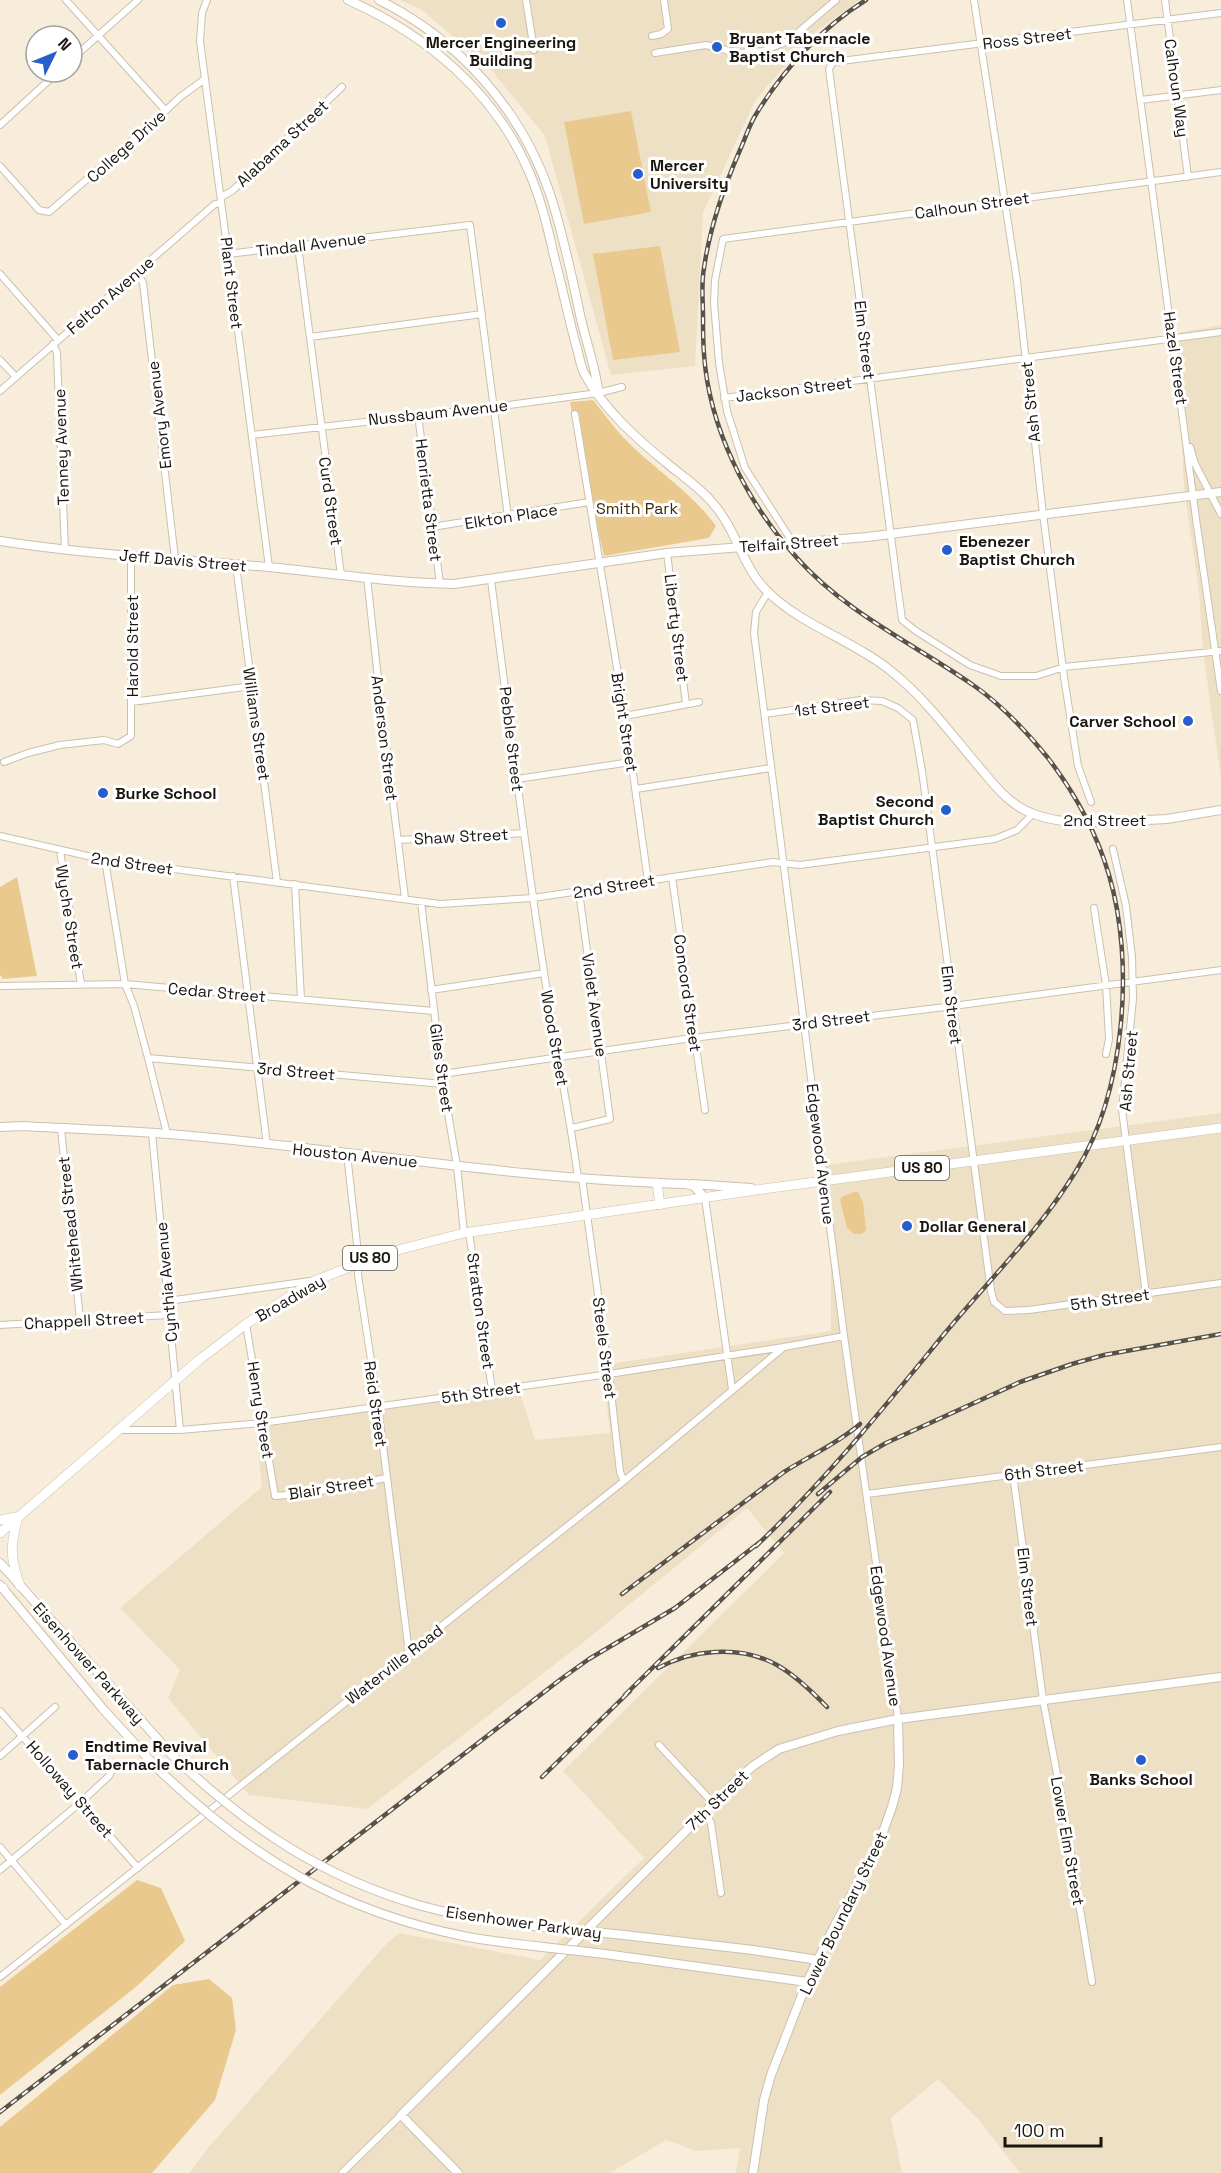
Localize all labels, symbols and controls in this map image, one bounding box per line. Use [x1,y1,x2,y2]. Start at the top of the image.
marker: Mercer Engineering Building [494,16,508,30]
street label: Ross Street [981,23,1073,54]
north arrow [24,24,84,84]
place label: Bryant Tabernacle Baptist Church [729,28,870,67]
place label: Mercer Engineering Building [426,32,576,71]
text: N [53,33,76,55]
street label: Calhoun Way [1159,37,1194,139]
marker: Bryant Tabernacle Baptist Church [710,40,724,54]
street label: Alabama Street [232,95,333,192]
street label: College Drive [82,105,170,188]
place label: Mercer University [650,155,729,194]
marker: Mercer University [631,167,645,181]
street label: Calhoun Street [913,187,1031,224]
street label: Tindall Avenue [255,227,367,262]
street label: Plant Street [215,236,248,330]
street label: Felton Avenue [62,252,158,339]
street label: Elm Street [849,299,880,381]
street label: Hazel Street [1159,310,1192,406]
street label: Emory Avenue [142,360,177,470]
street label: Ash Street [1016,360,1045,443]
street label: Jackson Street [735,372,853,407]
street label: Tenney Avenue [49,388,74,506]
street label: Nussbaum Avenue [367,395,509,430]
street label: Henrietta Street [411,437,446,563]
street label: Curd Street [314,455,347,547]
park label: Smith Park [596,498,678,519]
street label: Elkton Place [463,499,559,534]
street label: Telfair Street [738,530,840,557]
place label: Ebenezer Baptist Church [959,531,1075,570]
marker: Ebenezer Baptist Church [940,543,954,557]
street label: Jeff Davis Street [118,544,248,577]
street label: Liberty Street [659,573,694,683]
street label: Harold Street [122,595,143,697]
street label: Williams Street [238,666,275,782]
street label: Bright Street [606,671,643,773]
street label: Anderson Street [366,674,403,802]
street label: Pebble Street [495,685,528,793]
street label: 1st Street [793,691,871,722]
place label: Carver School [1069,711,1176,732]
marker: Carver School [1181,714,1195,728]
place label: Burke School [115,783,216,804]
marker: Burke School [96,786,110,800]
place label: Second Baptist Church [818,791,934,830]
marker: Second Baptist Church [939,803,953,817]
street label: 2nd Street [1064,810,1146,831]
street label: Shaw Street [413,824,509,849]
street label: 2nd Street [89,847,174,880]
street label: Wyche Street [51,863,88,971]
street label: 2nd Street [572,870,657,903]
street label: Concord Street [669,933,706,1053]
street label: Violet Avenue [577,952,612,1058]
street label: Elm Street [936,964,967,1046]
street label: Cedar Street [167,978,267,1007]
street label: Wood Street [536,989,573,1088]
street label: 3rd Street [791,1005,871,1036]
street label: Giles Street [425,1022,458,1114]
street label: Ash Street [1114,1030,1143,1112]
street label: 3rd Street [256,1058,336,1085]
street label: Edgewood Avenue [801,1082,840,1226]
street label: Houston Avenue [291,1138,419,1173]
street label: Whitehead Street [53,1155,88,1293]
road number: US 80 [895,1156,949,1180]
place label: Dollar General [919,1216,1026,1237]
marker: Dollar General [900,1219,914,1233]
street label: Cynthia Avenue [151,1221,182,1343]
road number: US 80 [343,1246,397,1270]
street label: Stratton Street [462,1252,499,1371]
street label: Broadway [252,1270,329,1327]
street label: 5th Street [1069,1284,1151,1315]
street label: Steele Street [588,1296,621,1400]
street label: Chappell Street [23,1307,145,1334]
street label: Henry Street [242,1360,279,1460]
street label: Reid Street [359,1360,392,1449]
street label: 5th Street [440,1377,522,1408]
street label: 6th Street [1003,1455,1085,1486]
street label: Blair Street [287,1470,376,1505]
street label: Elm Street [1012,1546,1043,1628]
street label: Edgewood Avenue [865,1564,906,1708]
street label: Eisenhower Parkway [28,1598,149,1729]
street label: Waterville Road [341,1620,447,1709]
street label: Holloway Street [22,1736,118,1842]
place label: Endtime Revival Tabernacle Church [85,1736,229,1775]
marker: Endtime Revival Tabernacle Church [66,1748,80,1762]
marker: Banks School [1134,1753,1148,1767]
street label: 7th Street [682,1765,753,1835]
place label: Banks School [1089,1769,1193,1790]
street label: Lower Elm Street [1046,1775,1089,1907]
street label: Lower Boundary Street [795,1828,892,1998]
street label: Eisenhower Parkway [445,1901,603,1944]
scale bar [1005,2110,1101,2148]
text: 100 m [1014,2119,1065,2142]

